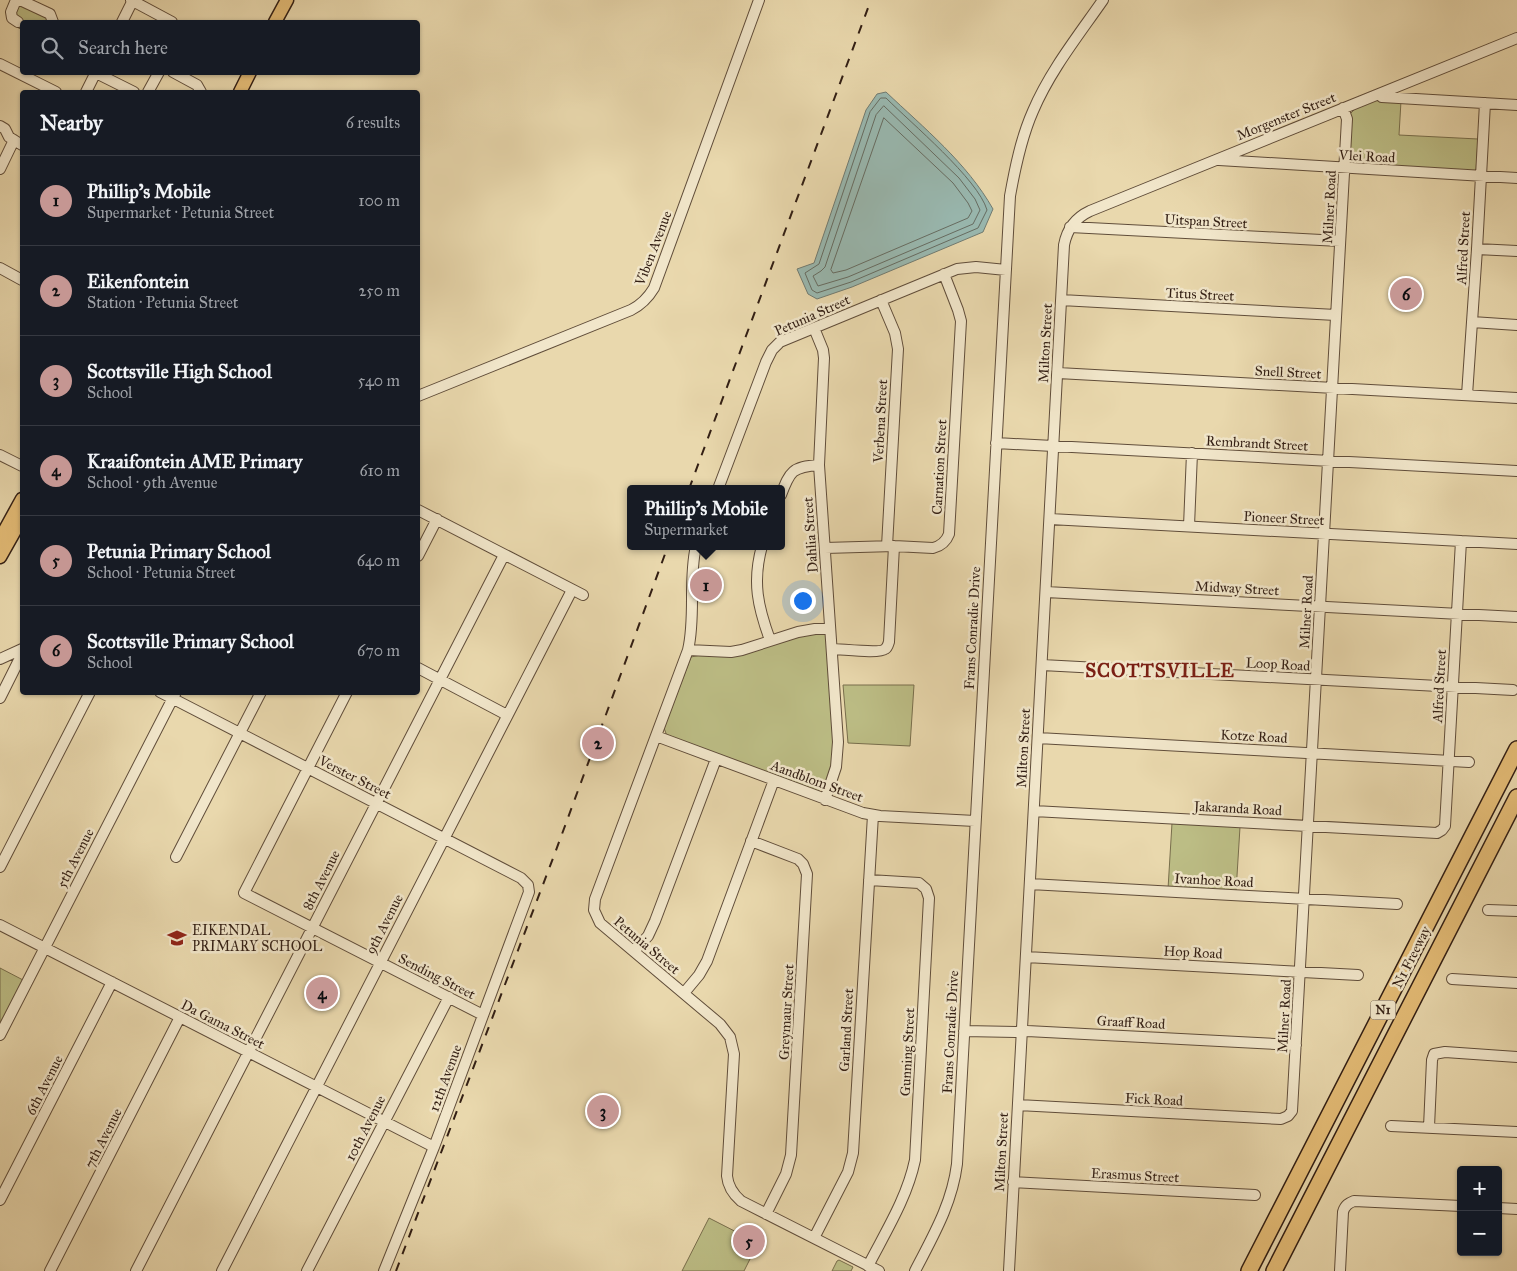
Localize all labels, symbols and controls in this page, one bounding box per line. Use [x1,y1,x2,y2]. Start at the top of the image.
search box [20,20,420,75]
icon: search [38,34,66,62]
text: Search here [78,36,168,59]
street label: Morgenster Street [1234,89,1338,144]
text: Nearby [40,110,103,136]
text: 6 results [346,113,400,132]
street label: Vlei Road [1337,146,1396,166]
street label: Milner Road [1319,170,1340,244]
text: Phillip's Mobile [87,180,211,203]
text: 1 [53,191,59,210]
text: 100 m [358,191,400,210]
text: Supermarket · Petunia Street [87,203,274,222]
street label: Viben Avenue [631,208,676,289]
street label: Uitspan Street [1164,211,1248,232]
street label: Alfred Street [1453,211,1474,286]
text: Eikenfontein [87,270,189,293]
pin: 6 [1390,275,1422,313]
text: 2 [52,281,60,300]
text: 250 m [359,281,400,300]
street label: Titus Street [1165,284,1235,305]
street label: Petunia Street [772,291,853,340]
text: Station · Petunia Street [87,293,238,312]
street label: Milton Street [1035,303,1056,383]
text: Scottsville High School [87,360,272,383]
street label: Snell Street [1254,362,1322,383]
text: 3 [53,371,59,390]
text: 540 m [358,371,400,390]
street label: Verbena Street [870,379,891,464]
text: School [87,383,132,402]
street label: Carnation Street [929,419,950,515]
street label: Rembrandt Street [1205,432,1309,455]
text: Kraaifontein AME Primary [87,450,303,473]
text: 4 [52,461,60,480]
text: 610 m [359,461,400,480]
text: School · 9th Avenue [87,473,217,492]
popup [627,485,785,550]
street label: Dahlia Street [799,496,822,574]
text: Phillip's Mobile [644,497,768,520]
street label: Pioneer Street [1243,508,1325,529]
text: Supermarket [644,520,728,539]
text: Petunia Primary School [87,540,271,563]
text: 5 [52,551,60,570]
text: 640 m [357,551,400,570]
text: School · Petunia Street [87,563,235,582]
pin: 1 [690,566,722,604]
street label: Frans Conradie Drive [961,566,984,690]
street label: Milner Road [1296,575,1317,649]
street label: Midway Street [1194,578,1280,599]
your location [790,588,816,614]
text: Scottsville Primary School [87,630,294,653]
text: 6 [52,641,60,660]
text: 670 m [357,641,400,660]
street label: Alfred Street [1429,649,1450,724]
text: School [87,653,132,672]
street label: Loop Road [1245,654,1311,675]
district label: SCOTTSVILLE [1085,659,1235,682]
street label: Milton Street [1013,708,1034,788]
pin: 2 [582,724,614,762]
street label: Kotze Road [1220,726,1288,747]
street label: Verster Street [315,752,394,803]
street label: Aandblom Street [767,757,865,806]
street label: Jakaranda Road [1191,798,1282,820]
street label: 5th Avenue [53,826,98,891]
street label: 8th Avenue [299,847,344,913]
street label: Ivanhoe Road [1174,870,1254,891]
street label: 9th Avenue [362,891,407,957]
street label: Petunia Street [610,913,683,978]
place label: EIKENDAL PRIMARY SCHOOL [192,922,323,955]
street label: N1 Freeway [1389,923,1435,991]
school or university icon: EIKENDAL PRIMARY SCHOOL [166,927,188,949]
street label: Hop Road [1163,942,1223,963]
street label: Sending Street [395,950,478,1003]
street label: Greymaur Street [776,964,797,1060]
street label: Frans Conradie Drive [939,970,962,1094]
pin: 4 [306,974,338,1012]
street label: Milner Road [1274,979,1295,1053]
street label: Garland Street [836,988,857,1072]
street label: Da Gama Street [178,996,267,1053]
road number: N1 [1370,1000,1396,1020]
street label: Gunning Street [897,1007,918,1097]
street label: Graaff Road [1096,1012,1166,1033]
street label: 12th Avenue [425,1042,466,1114]
street label: 6th Avenue [22,1052,67,1118]
street label: Fick Road [1124,1089,1183,1110]
street label: 10th Avenue [342,1092,389,1164]
pin: 3 [587,1092,619,1130]
street label: 7th Avenue [81,1105,126,1171]
street label: Milton Street [991,1112,1012,1192]
street label: Erasmus Street [1090,1165,1180,1186]
map controls [1457,1166,1502,1256]
button: + [1457,1166,1502,1211]
button: − [1457,1211,1502,1256]
pin: 5 [733,1222,765,1260]

